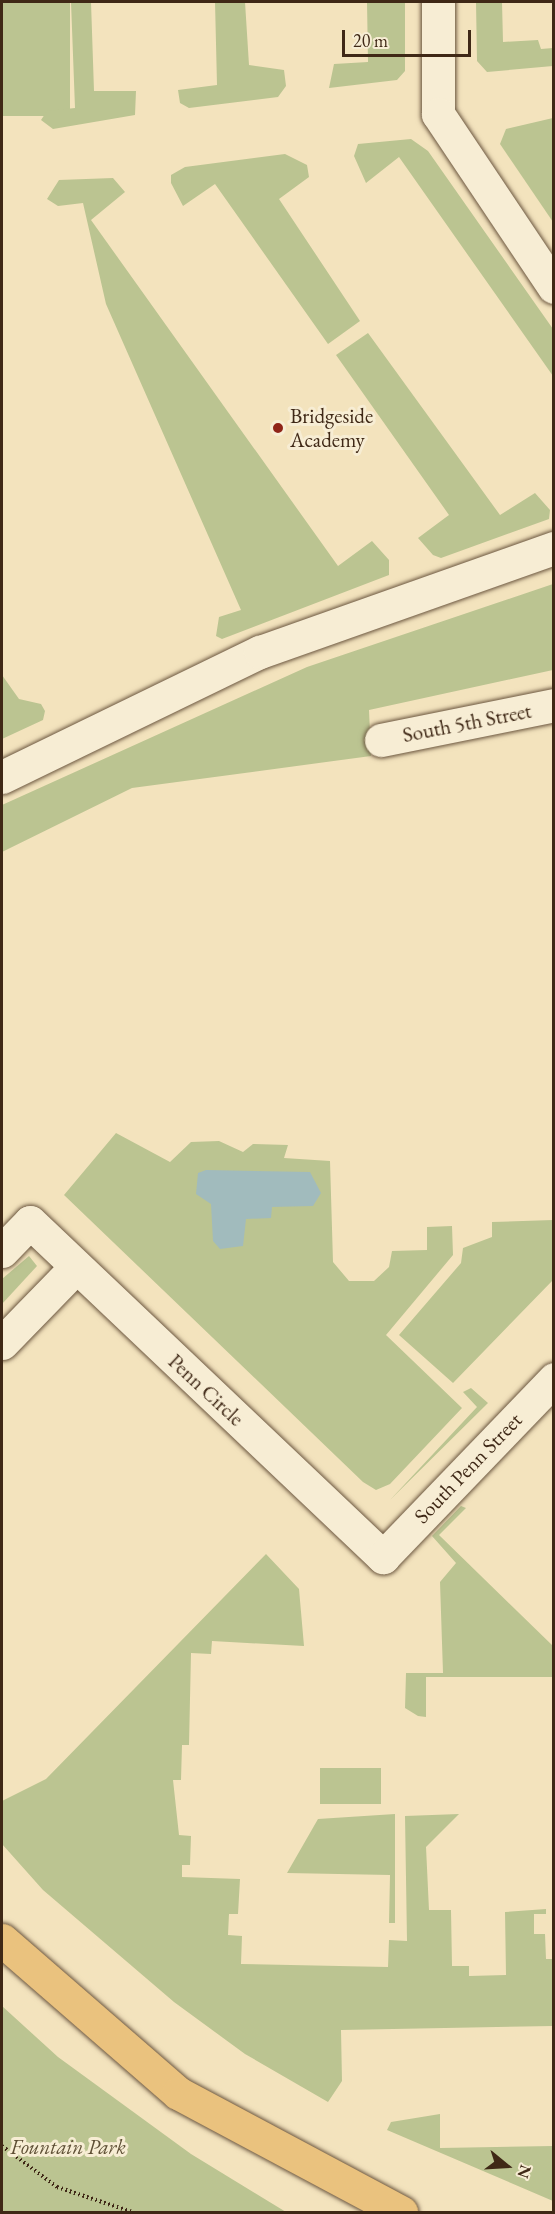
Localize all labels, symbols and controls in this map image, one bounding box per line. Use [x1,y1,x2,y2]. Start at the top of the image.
scale bar [345,18,474,56]
text: 20 m [353,29,388,52]
place label: Bridgeside Academy [290,403,373,453]
marker: Bridgeside Academy [271,421,285,435]
street label: South 5th Street [400,698,534,748]
street label: Penn Circle [163,1349,249,1431]
street label: South Penn Street [409,1407,527,1529]
park label: Fountain Park [10,2134,126,2160]
north arrow [477,2136,537,2196]
text: N [513,2162,537,2181]

